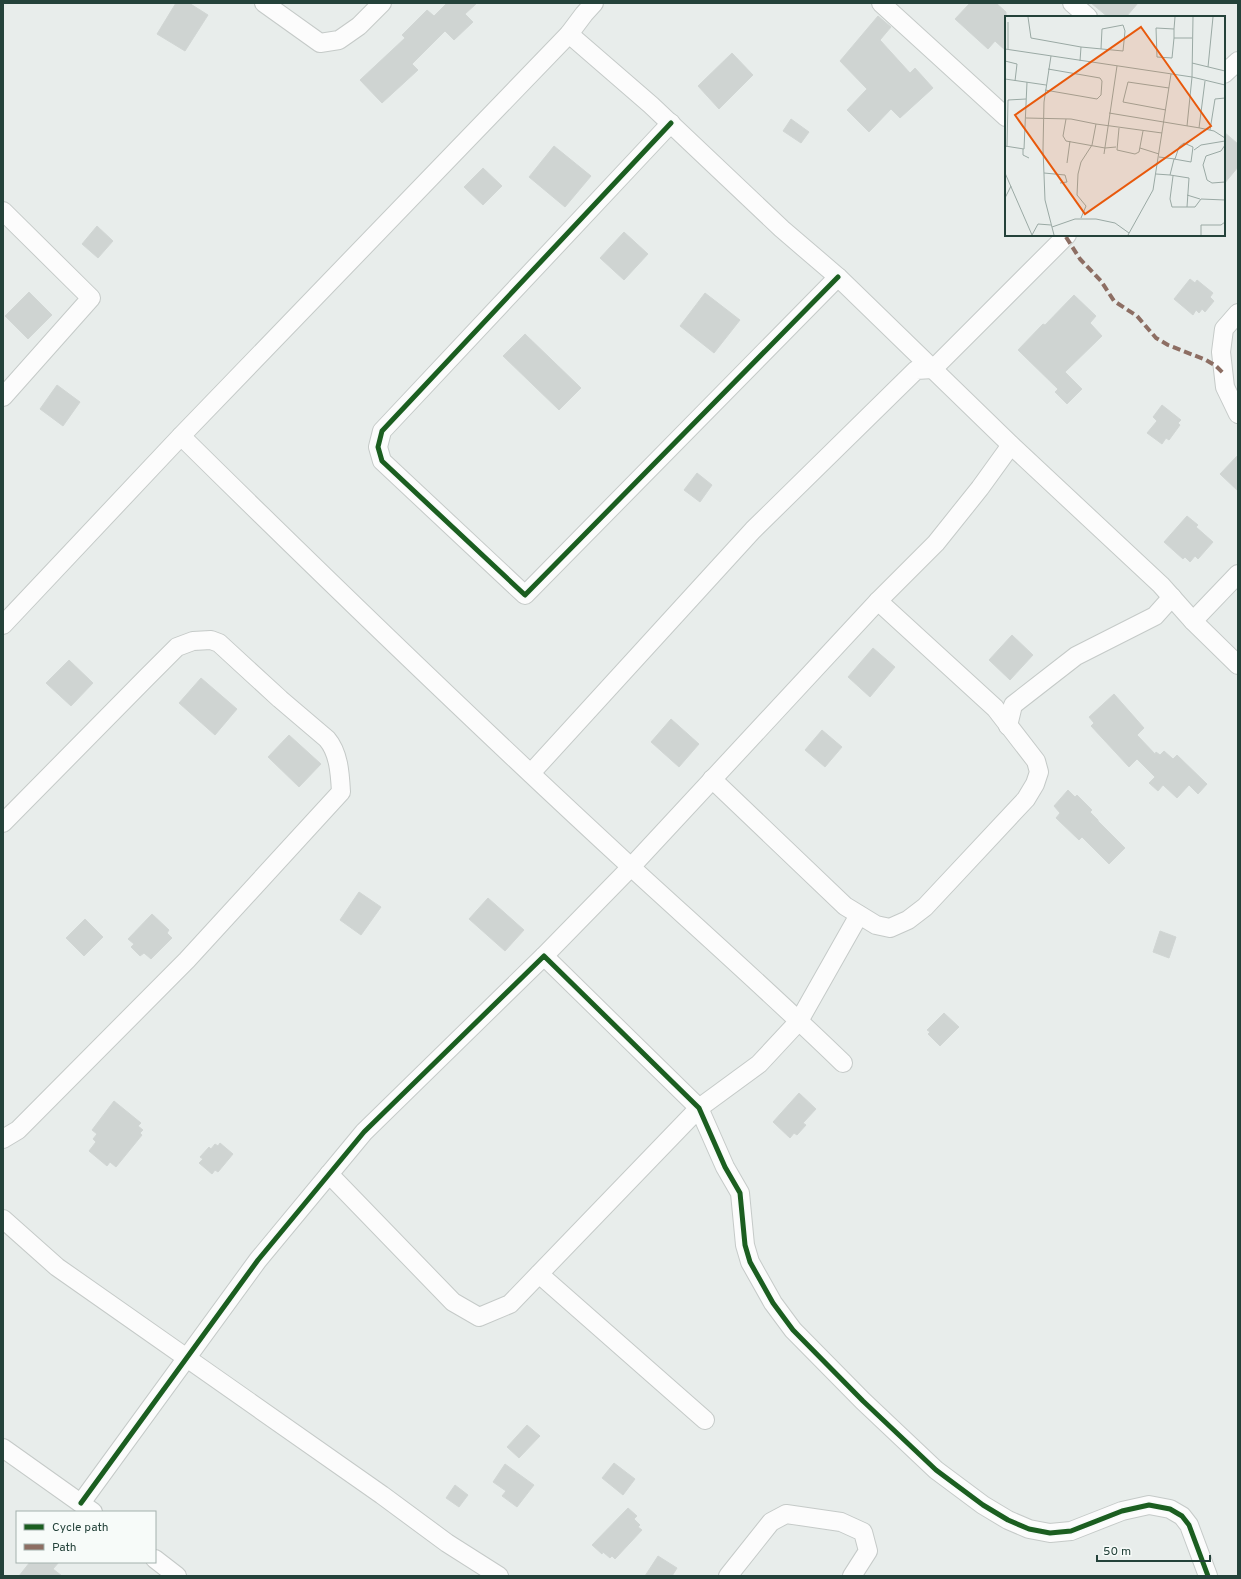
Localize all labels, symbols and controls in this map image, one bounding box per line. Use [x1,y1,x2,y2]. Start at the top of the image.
inset map [1005,16,1225,236]
legend [16,1511,156,1563]
text: Cycle path [52,1520,109,1536]
scale bar [1097,1537,1210,1563]
text: Path [52,1540,77,1556]
text: 50 m [1103,1544,1131,1560]

